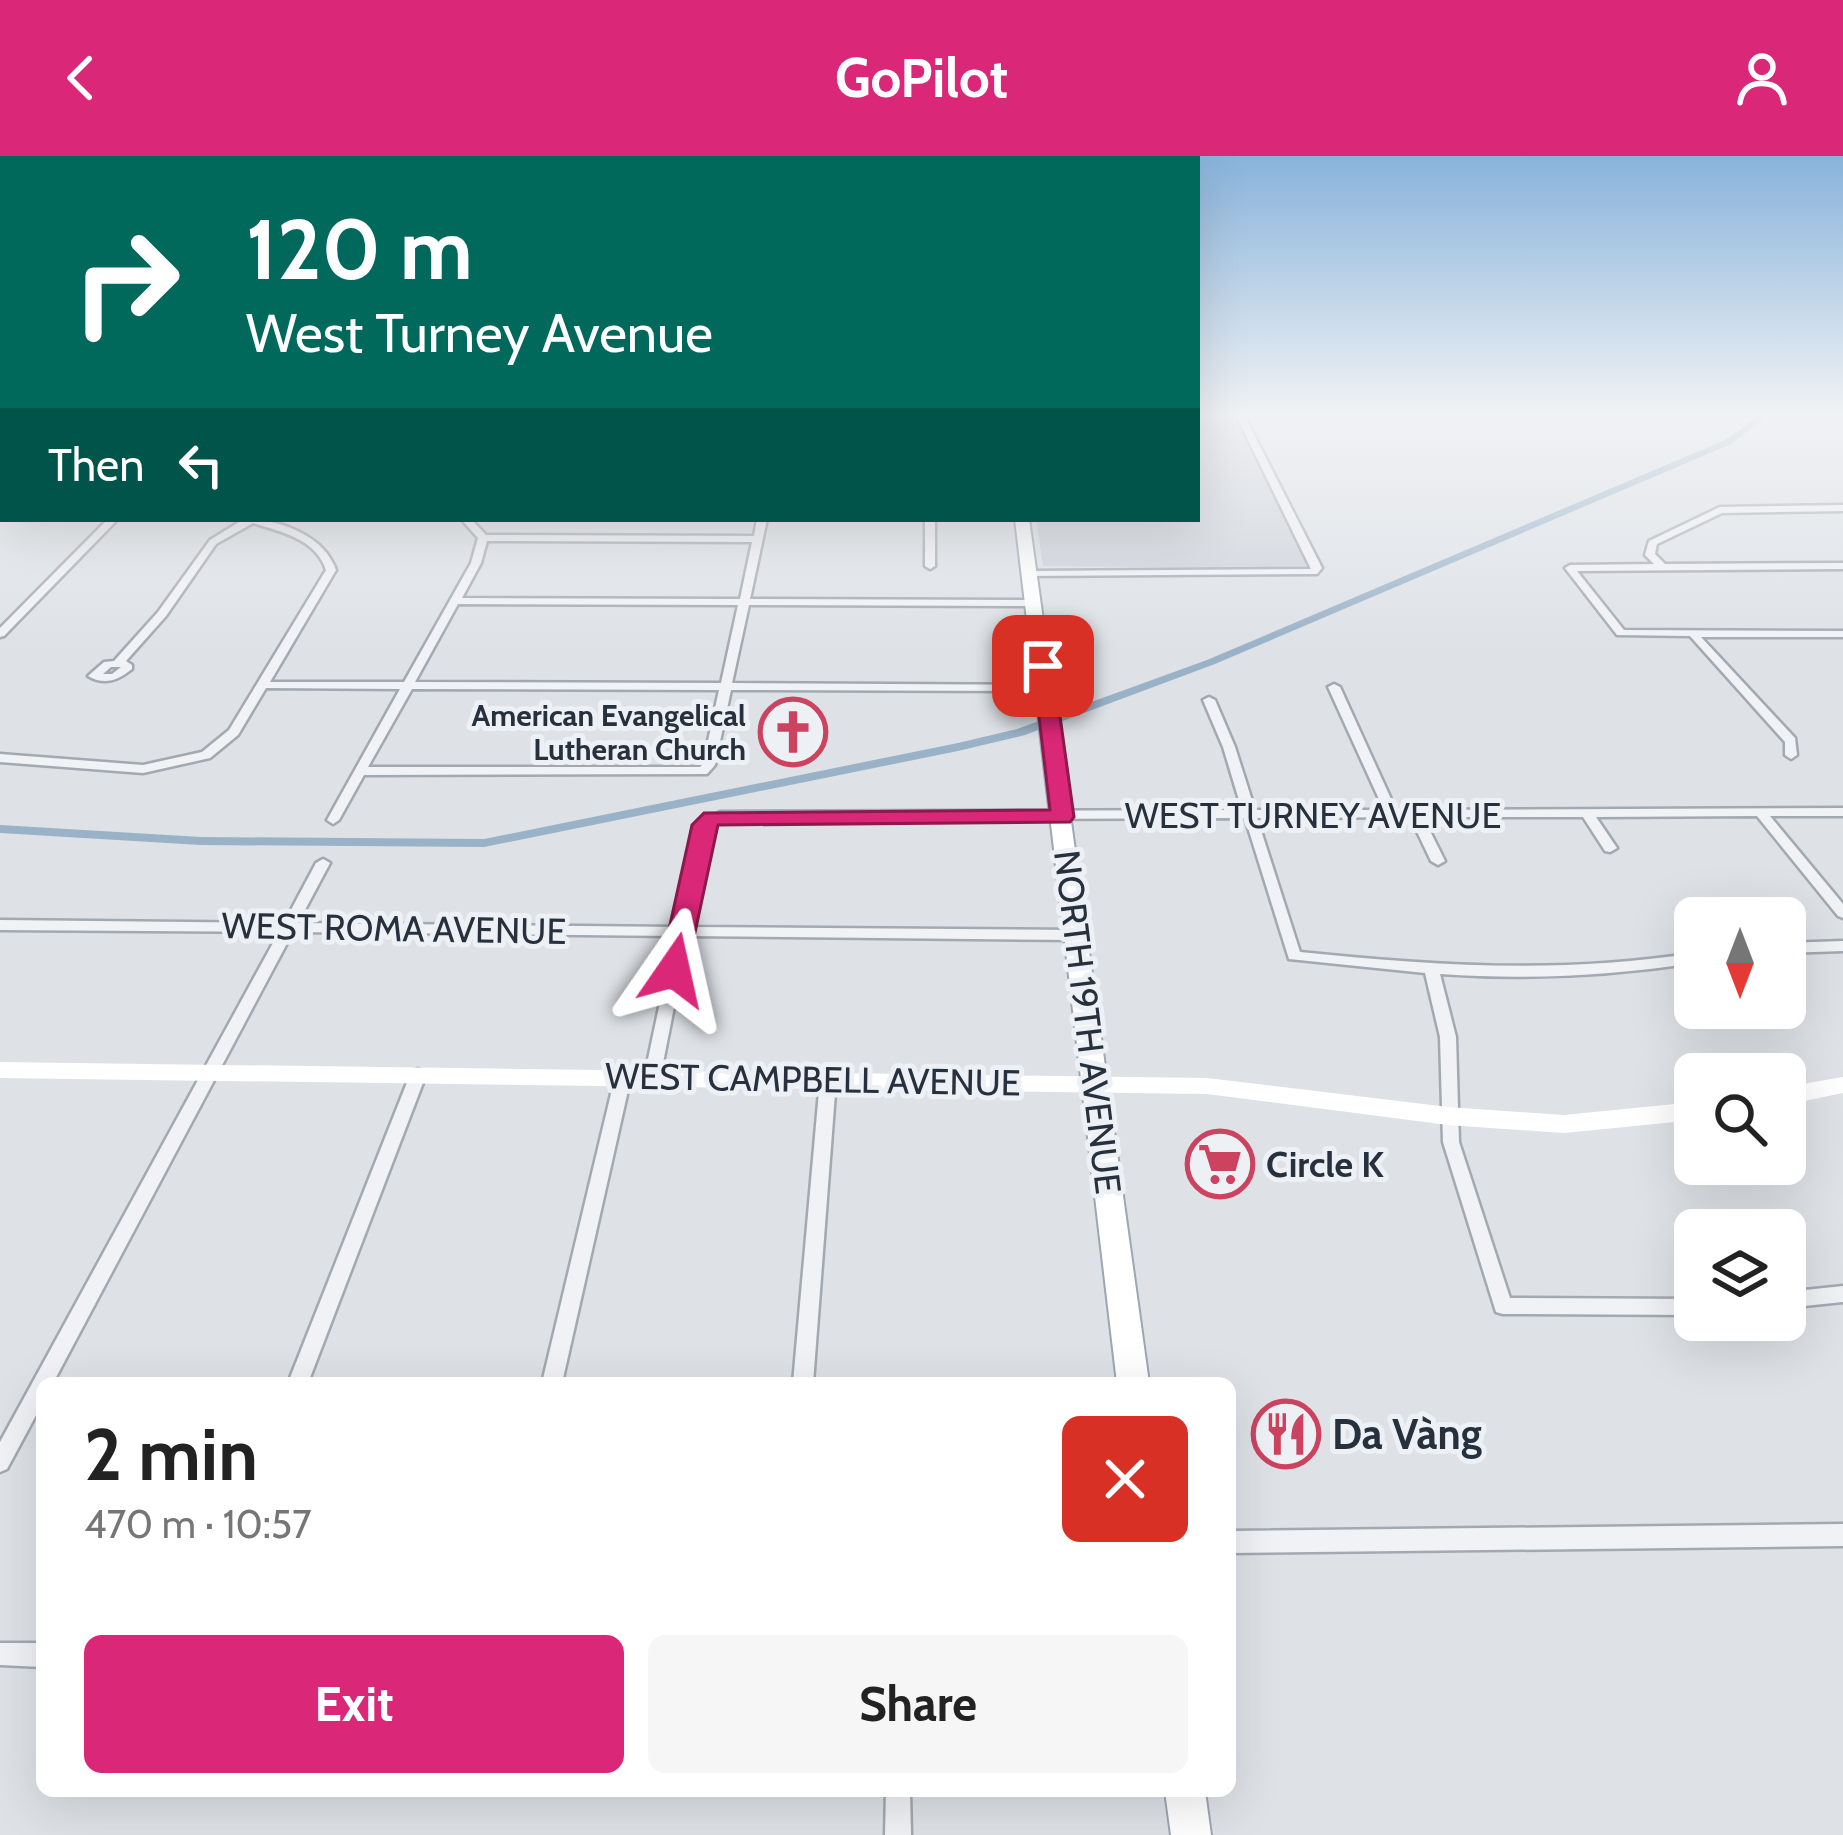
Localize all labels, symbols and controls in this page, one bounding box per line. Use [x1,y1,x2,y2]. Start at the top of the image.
icon: back [48,45,114,111]
text: GoPilot [835,45,1008,111]
icon: person [1729,45,1795,111]
text: 120 m [246,198,473,300]
icon: right [48,204,204,360]
text: West Turney Avenue [246,300,713,366]
icon: left [168,432,234,498]
text: Then [48,438,144,492]
pin [992,615,1094,717]
icon: arrive [1010,633,1076,699]
place label: American Evangelical Lutheran Church [472,697,746,768]
church icon: American Evangelical Lutheran Church [758,697,828,767]
street label: WEST TURNEY AVENUE [1125,793,1501,837]
street label: NORTH 19TH AVENUE [1045,848,1131,1196]
north arrow [1674,897,1806,1029]
map controls [1674,897,1806,1341]
street label: WEST ROMA AVENUE [221,903,567,953]
position arrow [611,907,737,1033]
street label: WEST CAMPBELL AVENUE [605,1053,1021,1105]
button: search [1674,1053,1806,1185]
supermarket icon: Circle K [1185,1129,1255,1199]
place label: Circle K [1266,1142,1384,1186]
button: layers [1674,1209,1806,1341]
restaurant icon: Da Vàng [1251,1399,1321,1469]
place label: Da Vàng [1332,1408,1482,1460]
text: 2 min [84,1411,258,1498]
button: close [1062,1416,1188,1542]
text: 470 m · 10:57 [84,1500,312,1548]
button: Exit [84,1635,624,1773]
button: Share [648,1635,1188,1773]

